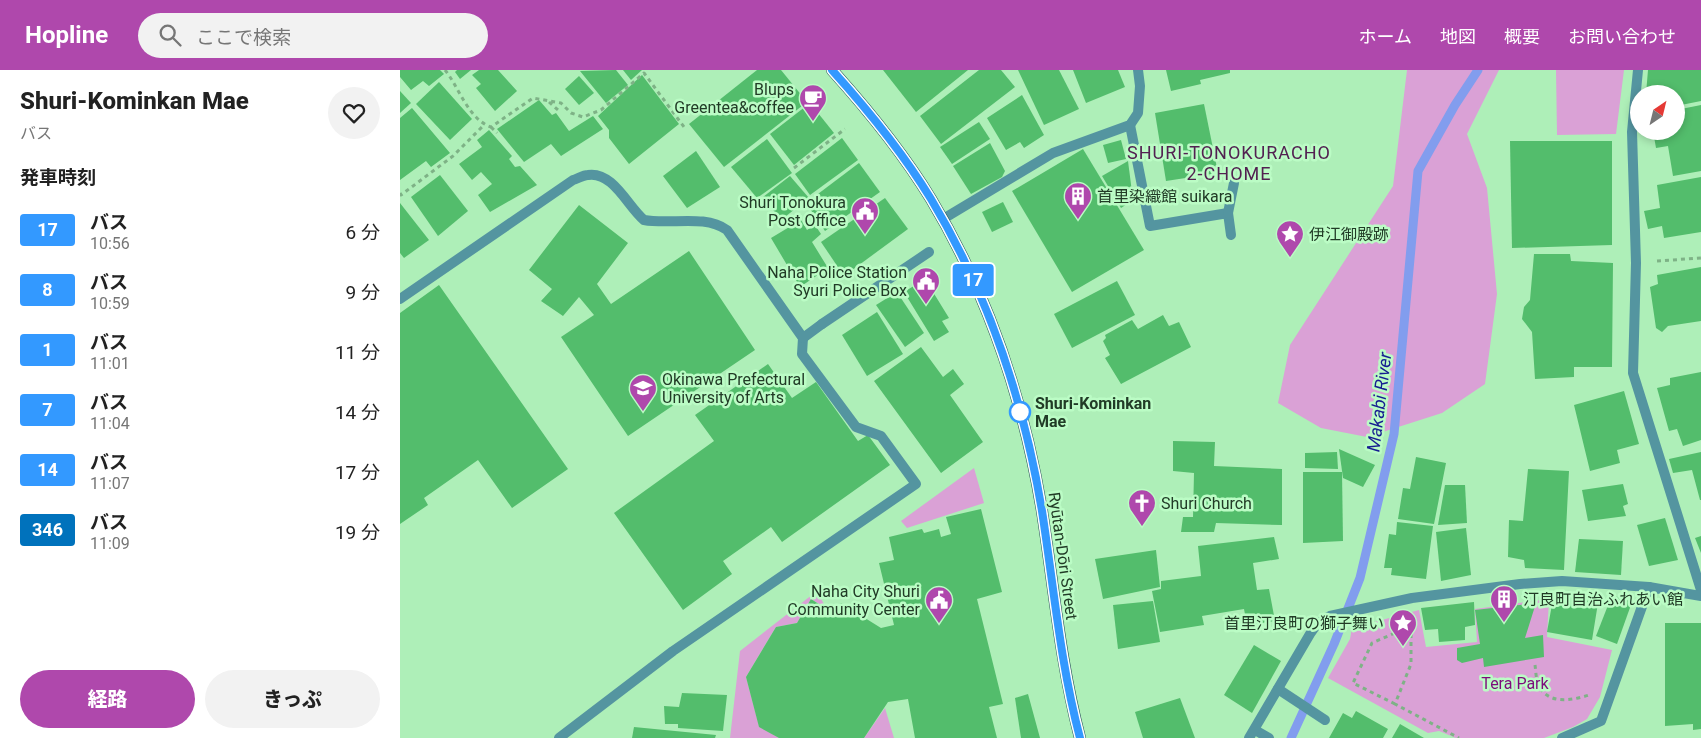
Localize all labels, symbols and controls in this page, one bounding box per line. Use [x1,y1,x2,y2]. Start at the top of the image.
search box [138,13,488,58]
text: Hopline [25,21,108,49]
icon: search [156,21,184,49]
text: ここで検索 [196,26,291,49]
text: ホーム [1359,26,1412,47]
text: 地図 [1440,26,1476,47]
text: 概要 [1504,26,1540,47]
text: お問い合わせ [1568,26,1676,47]
place label: Blups Greentea&coffee [674,80,794,117]
cafe icon: Blups Greentea&coffee [798,83,828,122]
north arrow [1630,85,1685,140]
map controls [1630,85,1685,140]
text: Shuri-Kominkan Mae [20,87,249,115]
button: heart [328,87,380,139]
text: バス [20,124,52,143]
district label: SHURI-TONOKURACHO 2-CHOME [1127,142,1331,184]
text: 発車時刻 [20,166,96,189]
building icon: 首里染織館 suikara [1063,181,1093,220]
place label: 首里染織館 suikara [1097,187,1233,206]
place label: Shuri Tonokura Post Office [739,193,846,230]
public building icon: Shuri Tonokura Post Office [850,196,880,235]
text: バス [90,211,128,234]
text: 17 [37,219,58,240]
place icon: 伊江御殿跡 [1275,219,1305,258]
text: 6 分 [346,221,380,244]
place label: 伊江御殿跡 [1309,225,1389,244]
text: 10:56 [90,234,130,253]
place label: Naha Police Station Syuri Police Box [767,263,907,300]
line badge: 17 [950,264,996,296]
public building icon: Naha Police Station Syuri Police Box [911,266,941,305]
text: 17 [963,269,983,290]
text: バス [90,271,128,294]
text: 8 [42,279,53,300]
text: 9 分 [346,281,380,304]
text: 10:59 [90,294,130,313]
text: バス [90,331,128,354]
text: 1 [42,339,53,360]
text: 11 分 [335,341,380,364]
water label: Makabi River [1362,350,1396,453]
text: 11:01 [90,354,130,373]
place label: Okinawa Prefectural University of Arts [662,370,805,407]
school or university icon: Okinawa Prefectural University of Arts [628,373,658,412]
text: バス [90,391,128,414]
place label: Shuri-Kominkan Mae [1035,394,1151,431]
text: 7 [42,399,53,420]
text: 14 分 [335,401,380,424]
marker: Shuri-Kominkan Mae [1009,401,1031,423]
text: 11:04 [90,414,130,433]
text: バス [90,451,128,474]
text: 14 [37,459,58,480]
text: 17 分 [335,461,380,484]
text: 11:07 [90,474,130,493]
church icon: Shuri Church [1127,488,1157,527]
street label: Ryūtan-Dōri Street [1045,491,1081,621]
place label: Shuri Church [1161,494,1252,513]
text: バス [90,511,128,534]
text: 346 [32,519,63,540]
text: 19 分 [335,521,380,544]
text: 11:09 [90,534,130,553]
place label: Naha City Shuri Community Center [787,582,921,619]
building icon: 汀良町自治ふれあい館 [1489,584,1519,623]
public building icon: Naha City Shuri Community Center [924,585,954,624]
place label: 汀良町自治ふれあい館 [1523,590,1683,609]
place icon: 首里汀良町の獅子舞い [1388,608,1418,647]
place label: 首里汀良町の獅子舞い [1224,614,1384,633]
button: 経路 [20,670,195,728]
button: きっぷ [205,670,380,728]
park label: Tera Park [1481,674,1550,693]

